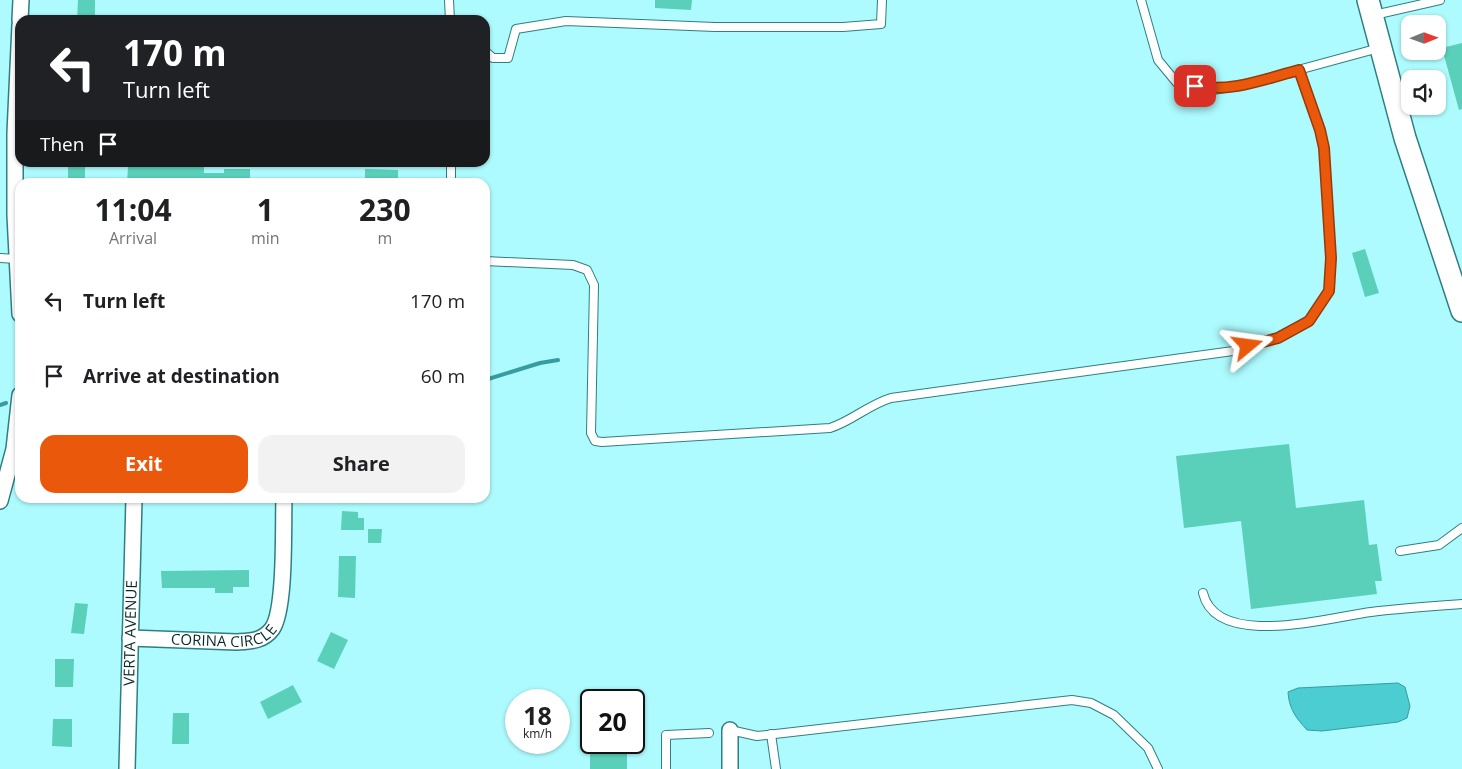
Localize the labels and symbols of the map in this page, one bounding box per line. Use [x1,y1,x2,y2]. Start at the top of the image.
north arrow [1401,15,1446,60]
pin [1174,65,1216,107]
position arrow [1221,319,1273,371]
street label: VERTA AVENUE [118,580,141,686]
street label: CORINA CIRCLE [171,620,281,651]
speed limit sign: 20 [580,689,645,754]

